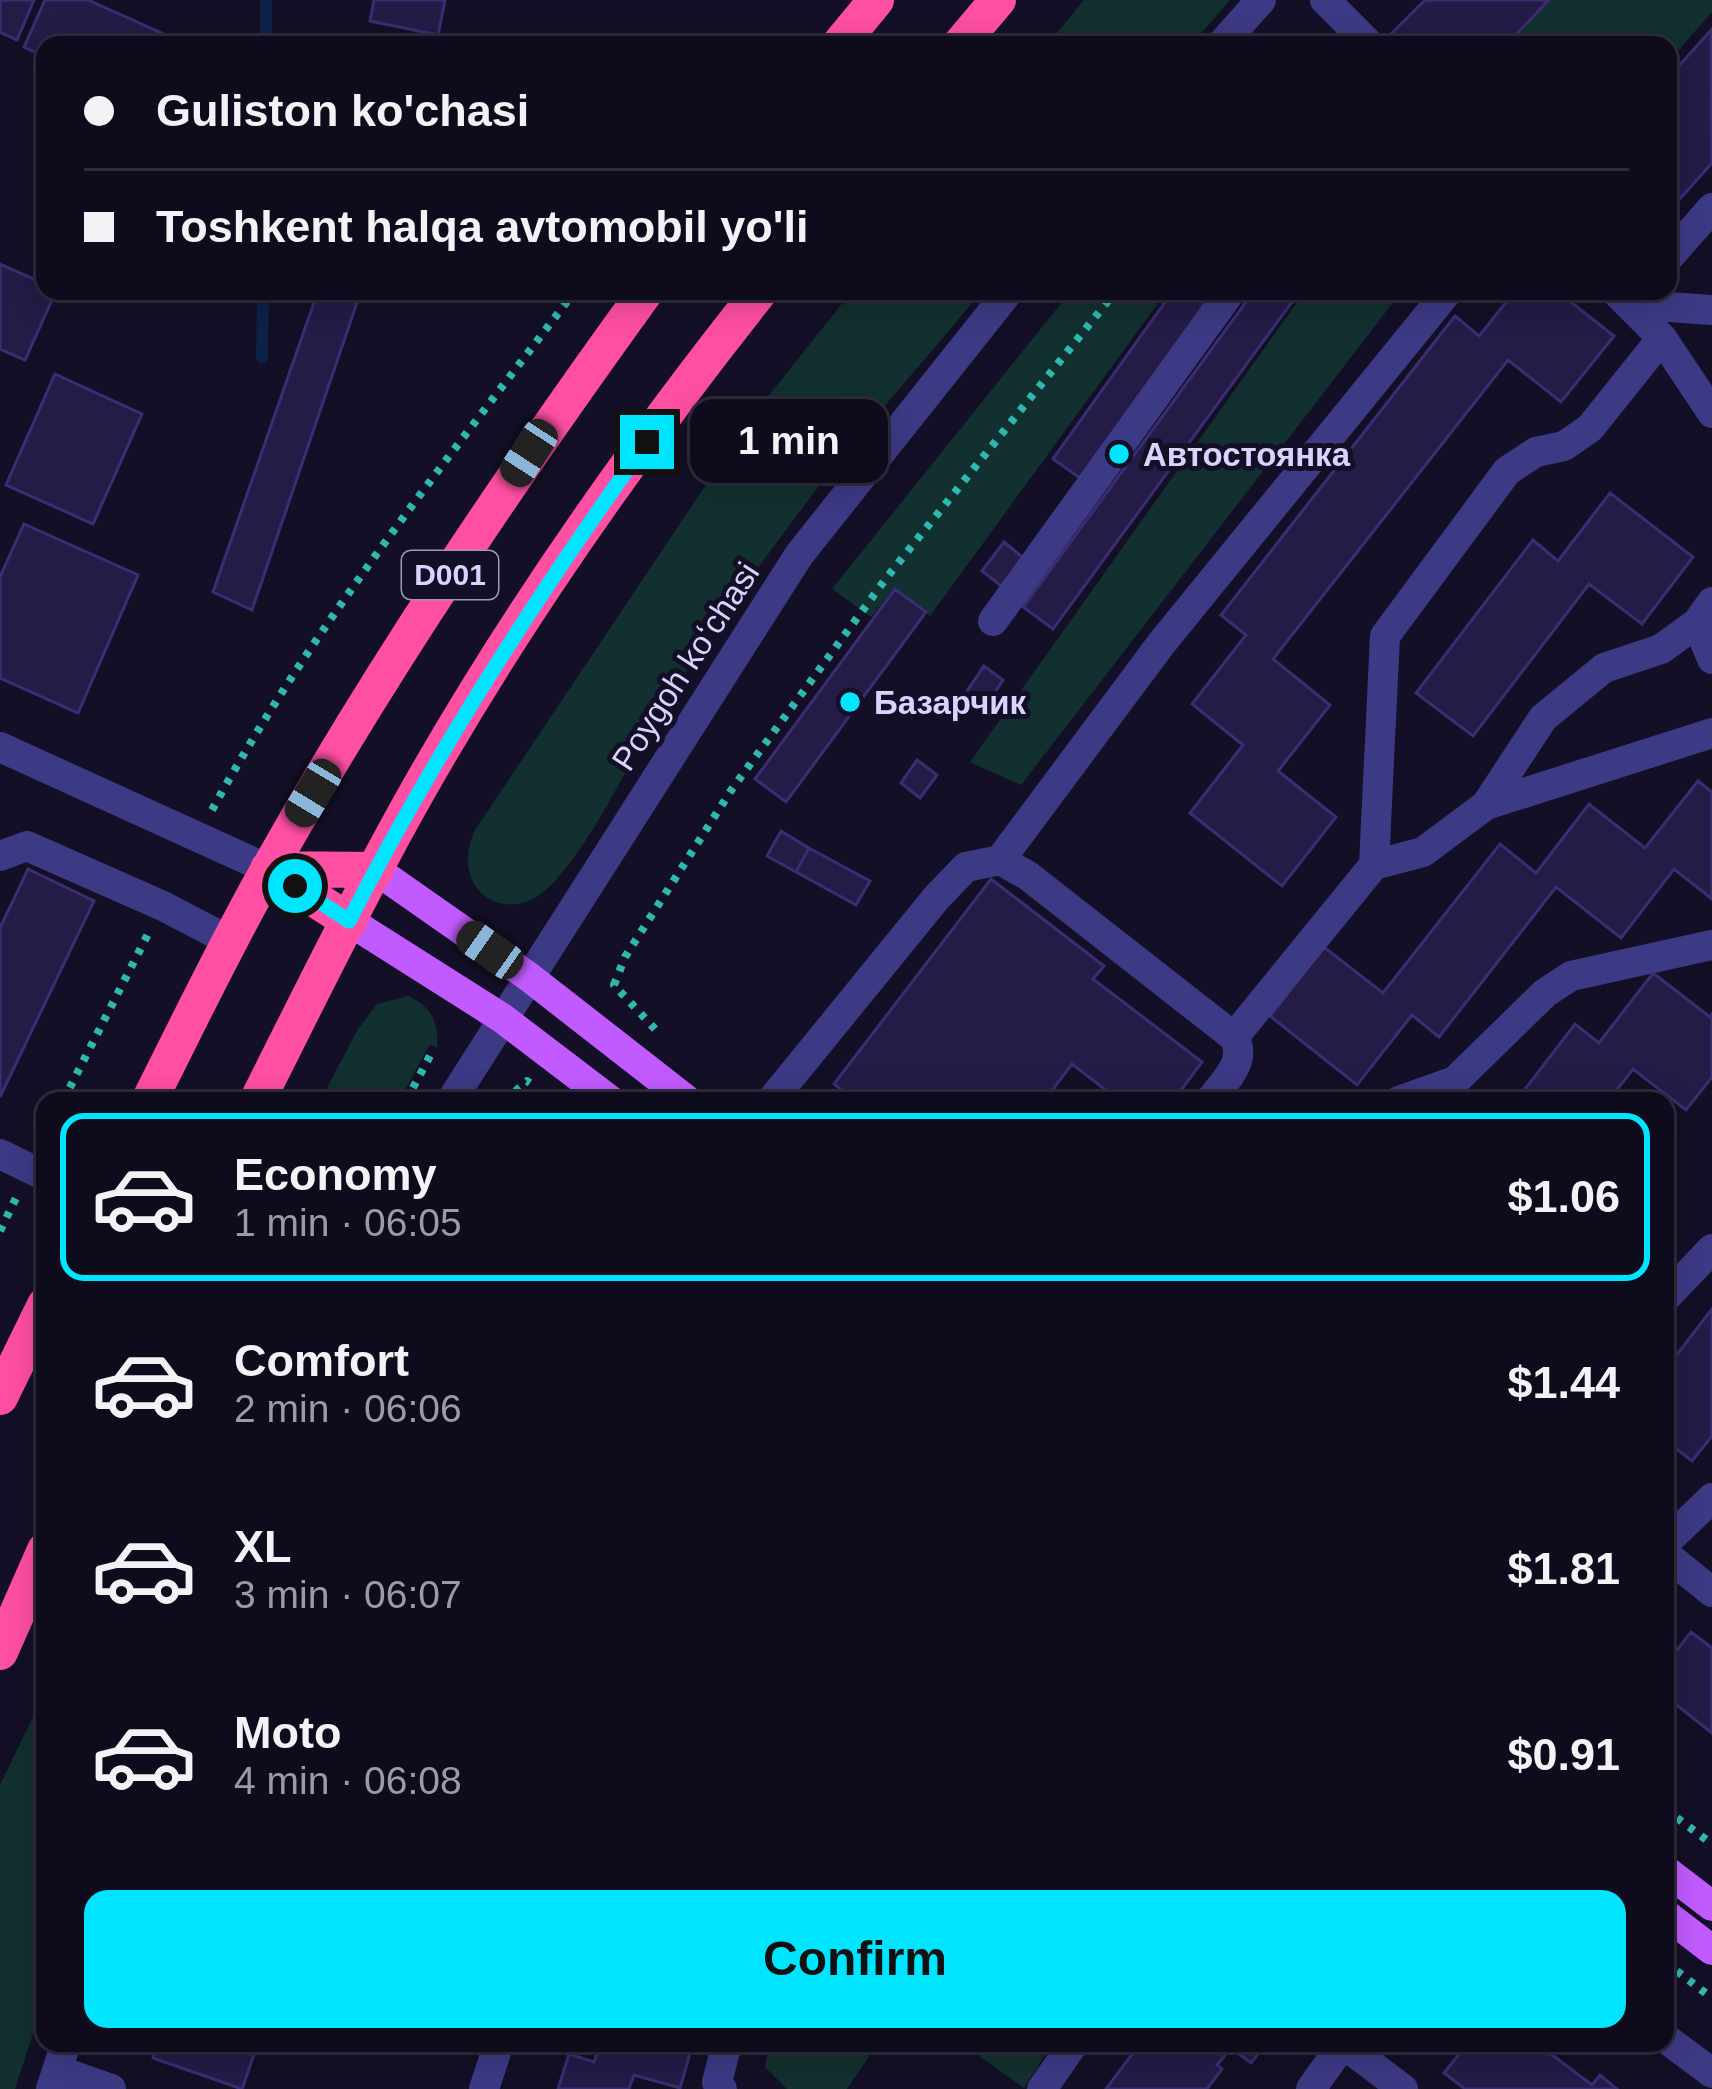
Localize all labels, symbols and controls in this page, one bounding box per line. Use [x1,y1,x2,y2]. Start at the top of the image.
text: Guliston ko'chasi [156,85,529,136]
text: Toshkent halqa avtomobil yo'li [156,201,808,252]
callout: 1 min [689,400,887,484]
car [494,413,564,493]
route end [620,415,674,469]
text: 1 min [738,419,840,462]
place label: Автостоянка [1143,436,1351,473]
marker: Автостоянка [1106,441,1132,467]
road number: D001 [402,551,498,599]
street label: Poygoh koʻchasi [604,555,766,777]
place label: Базарчик [874,684,1027,721]
marker: Базарчик [837,689,863,715]
car [279,753,347,833]
route start [268,859,322,913]
car [450,915,530,985]
icon: car [90,1143,198,1251]
text: Economy [234,1149,437,1200]
text: $1.06 [1507,1171,1620,1222]
text: 1 min · 06:05 [234,1201,462,1244]
icon: car [90,1329,198,1437]
text: Comfort [234,1335,409,1386]
text: $1.44 [1507,1357,1620,1408]
text: 2 min · 06:06 [234,1387,462,1430]
icon: car [90,1515,198,1623]
text: XL [234,1521,292,1572]
text: $1.81 [1507,1543,1620,1594]
text: 3 min · 06:07 [234,1573,462,1616]
icon: car [90,1701,198,1809]
text: Moto [234,1707,341,1758]
text: $0.91 [1507,1729,1620,1780]
text: 4 min · 06:08 [234,1759,462,1802]
button: Confirm [84,1890,1626,2028]

